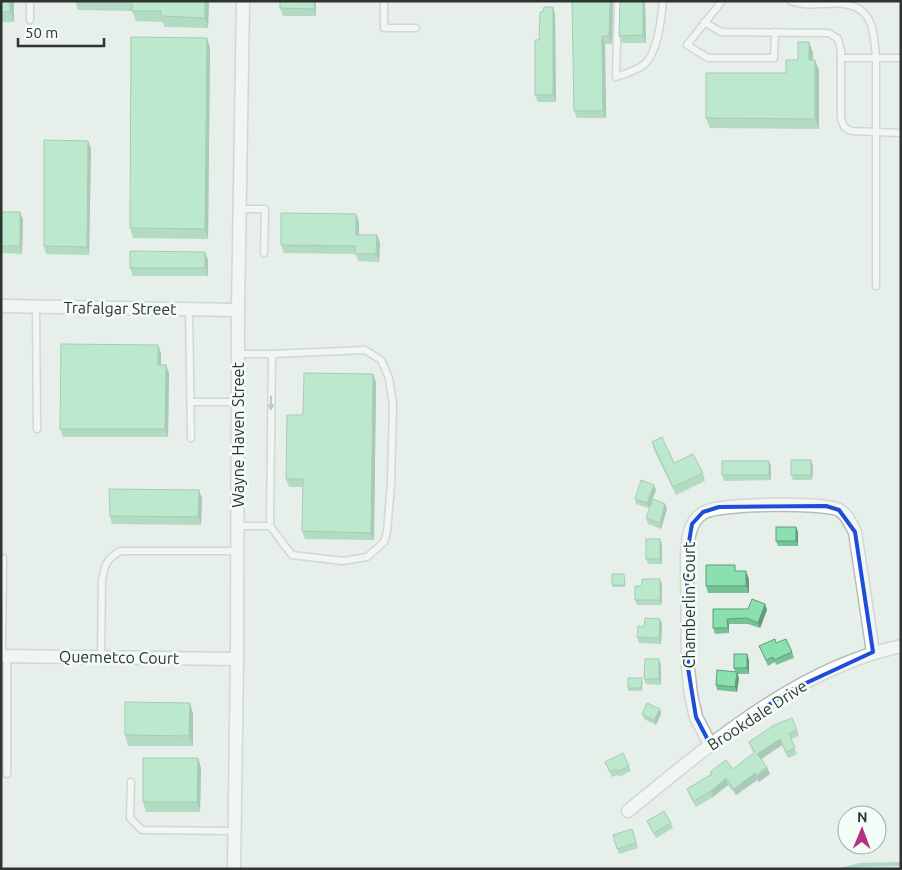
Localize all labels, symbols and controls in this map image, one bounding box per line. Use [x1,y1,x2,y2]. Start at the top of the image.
scale bar [18,15,104,47]
text: 50 m [25,24,58,41]
street label: Trafalgar Street [63,298,177,318]
street label: Wayne Haven Street [229,362,247,508]
one-way arrow [267,395,275,411]
street label: Chamberlin Court [680,541,698,668]
street label: Quemetco Court [59,647,180,667]
street label: Brookdale Drive [704,676,810,754]
north arrow [837,805,887,855]
text: N [857,809,868,825]

